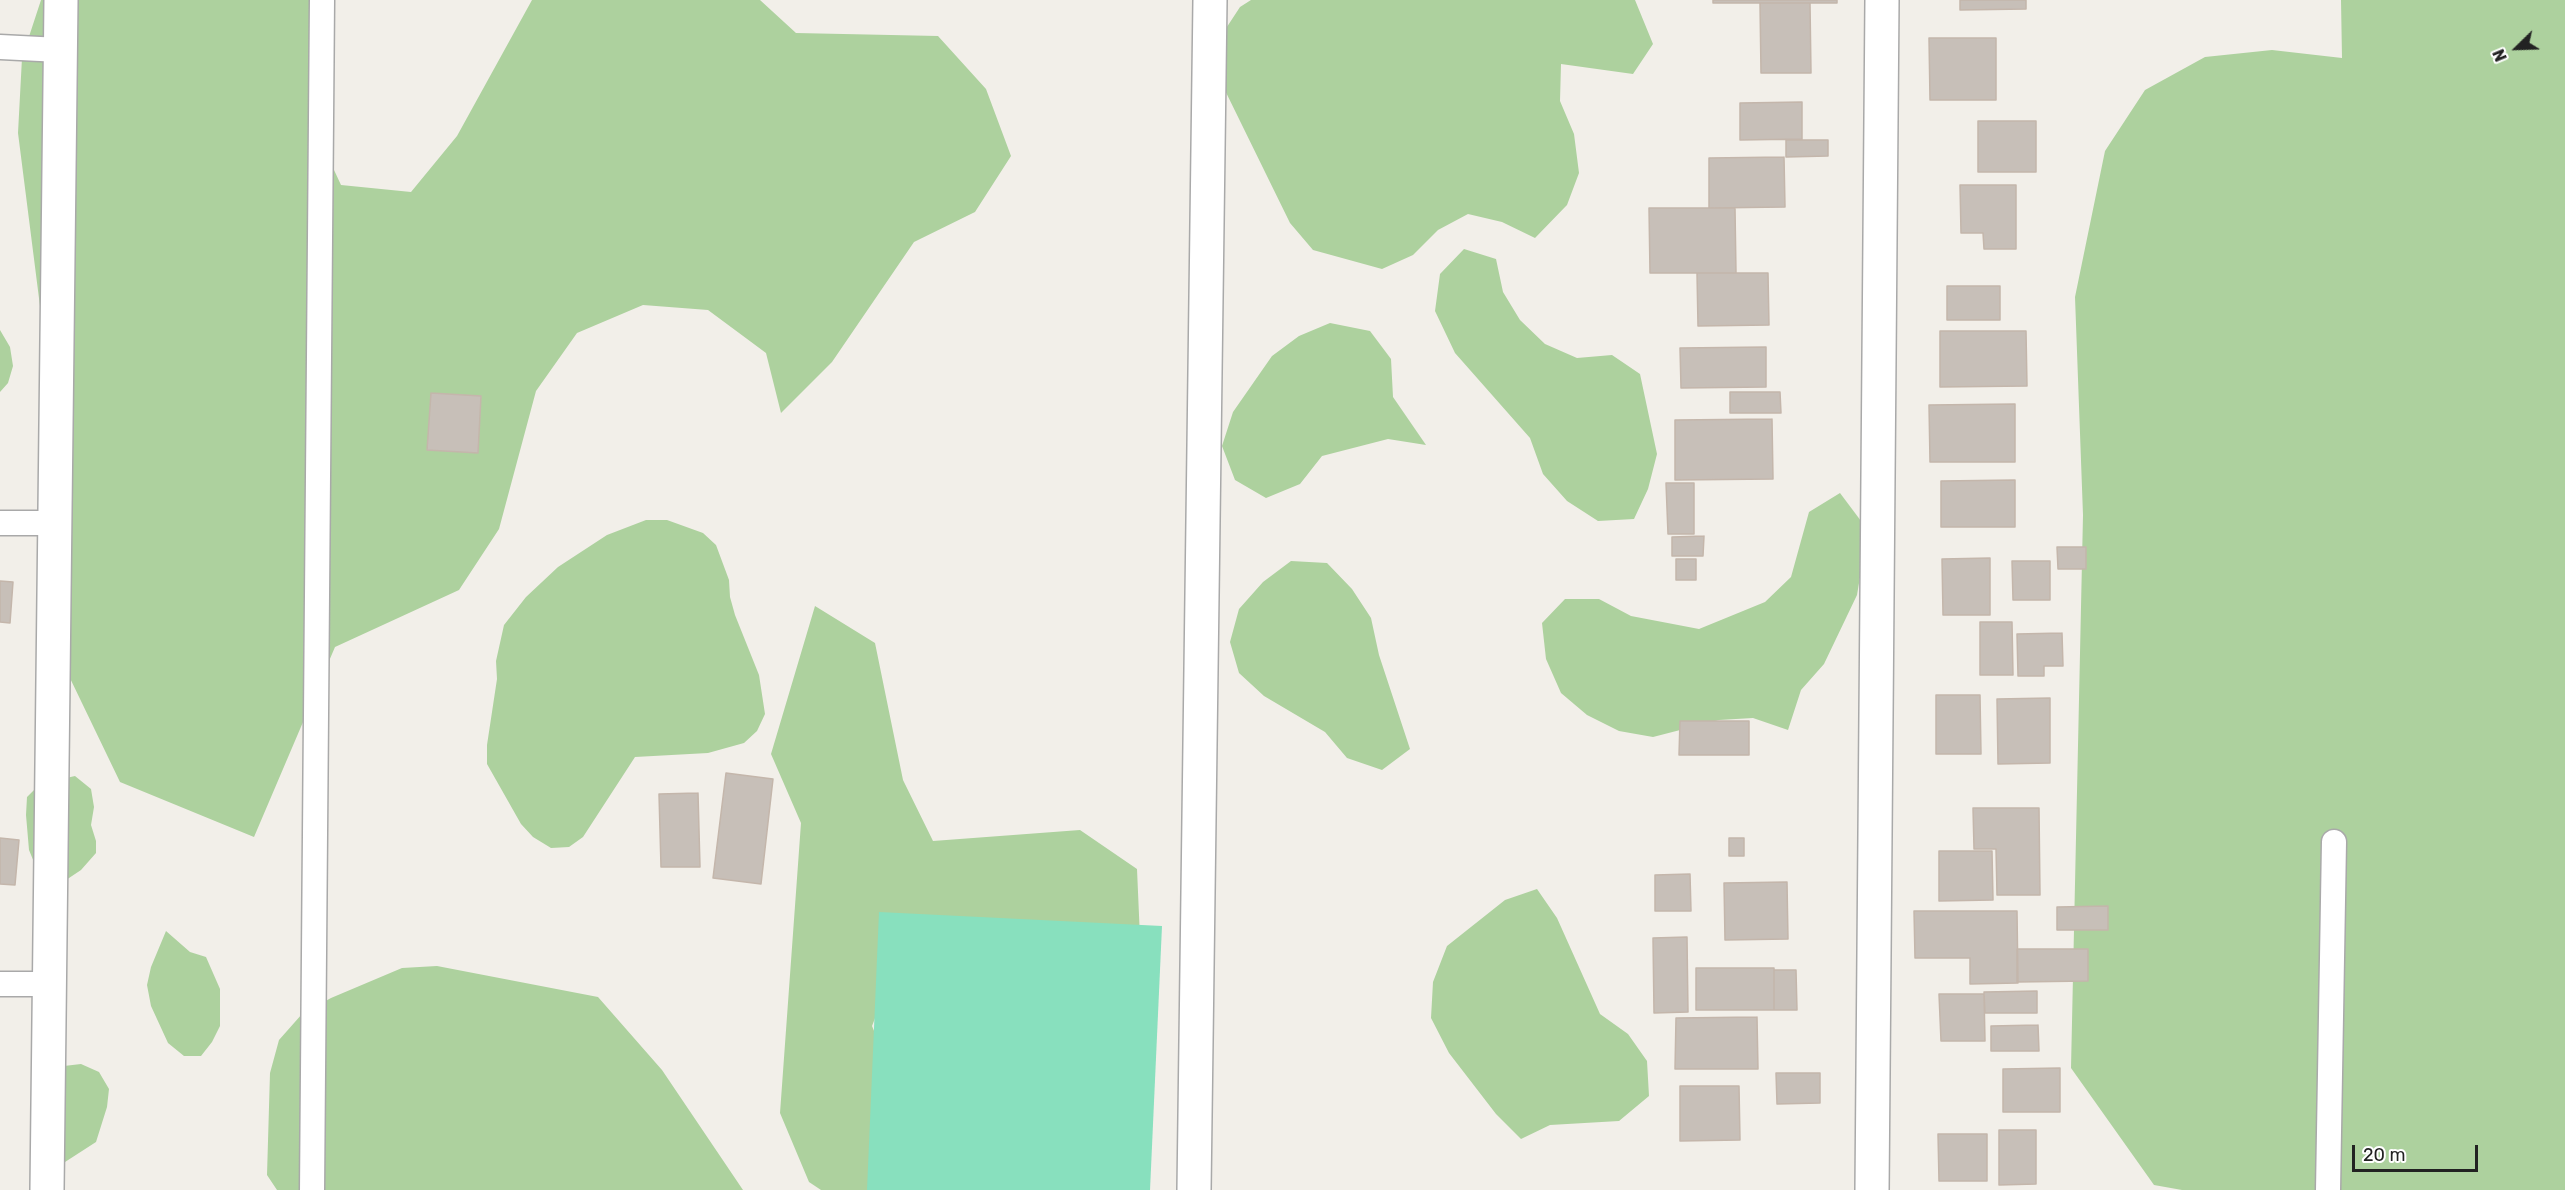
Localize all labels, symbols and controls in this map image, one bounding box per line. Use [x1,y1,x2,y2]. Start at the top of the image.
north arrow [2487,18,2547,78]
text: N [2489,46,2511,64]
scale bar [2355,1133,2481,1171]
text: 20 m [2363,1144,2405,1166]

